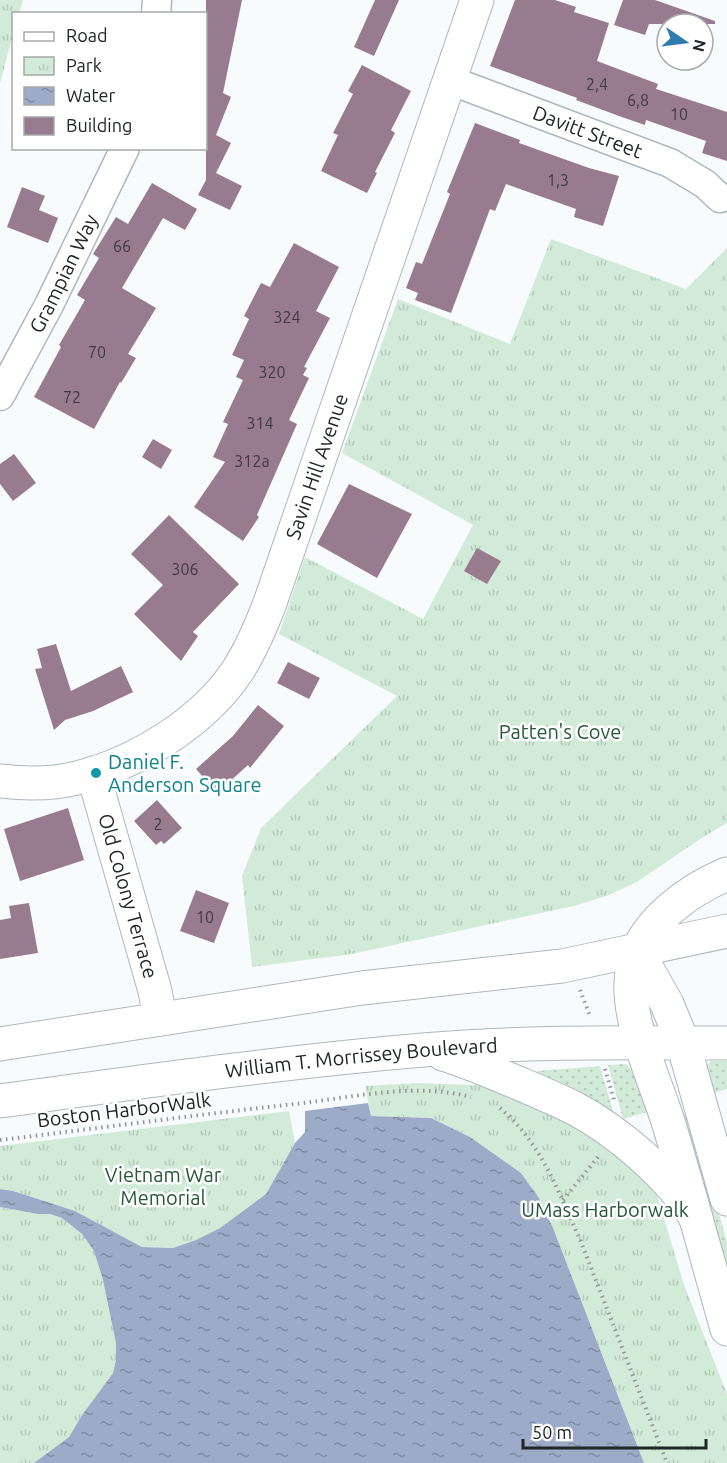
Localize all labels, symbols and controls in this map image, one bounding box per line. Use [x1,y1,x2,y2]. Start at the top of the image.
legend [12,12,207,150]
north arrow [655,12,715,72]
text: Road [66,25,108,45]
text: N [689,38,710,54]
text: Park [66,55,102,75]
house number: 2,4 [586,75,608,93]
text: Water [66,85,116,105]
house number: 6,8 [627,91,649,109]
street label: Davitt Street [530,101,646,163]
house number: 10 [670,105,688,123]
text: Building [66,115,132,135]
house number: 1,3 [547,171,569,189]
street label: Grampian Way [24,210,102,337]
house number: 66 [113,237,131,255]
house number: 324 [273,308,301,326]
house number: 70 [88,343,106,361]
house number: 320 [258,363,286,381]
house number: 72 [63,388,81,406]
street label: Savin Hill Avenue [281,390,352,542]
house number: 314 [246,414,274,432]
house number: 312a [234,452,270,470]
house number: 306 [171,560,199,578]
park label: Patten's Cove [499,720,621,743]
place label: Daniel F. Anderson Square [108,750,262,796]
marker: Daniel F. Anderson Square [89,766,103,780]
street label: Old Colony Terrace [94,811,163,981]
house number: 2 [153,815,163,833]
house number: 10 [196,908,214,926]
street label: William T. Morrissey Boulevard [224,1033,498,1082]
street label: Boston HarborWalk [36,1087,212,1132]
park label: Vietnam War Memorial [105,1163,222,1209]
park label: UMass Harborwalk [521,1198,689,1221]
scale bar [523,1412,706,1450]
text: 50 m [532,1422,572,1442]

